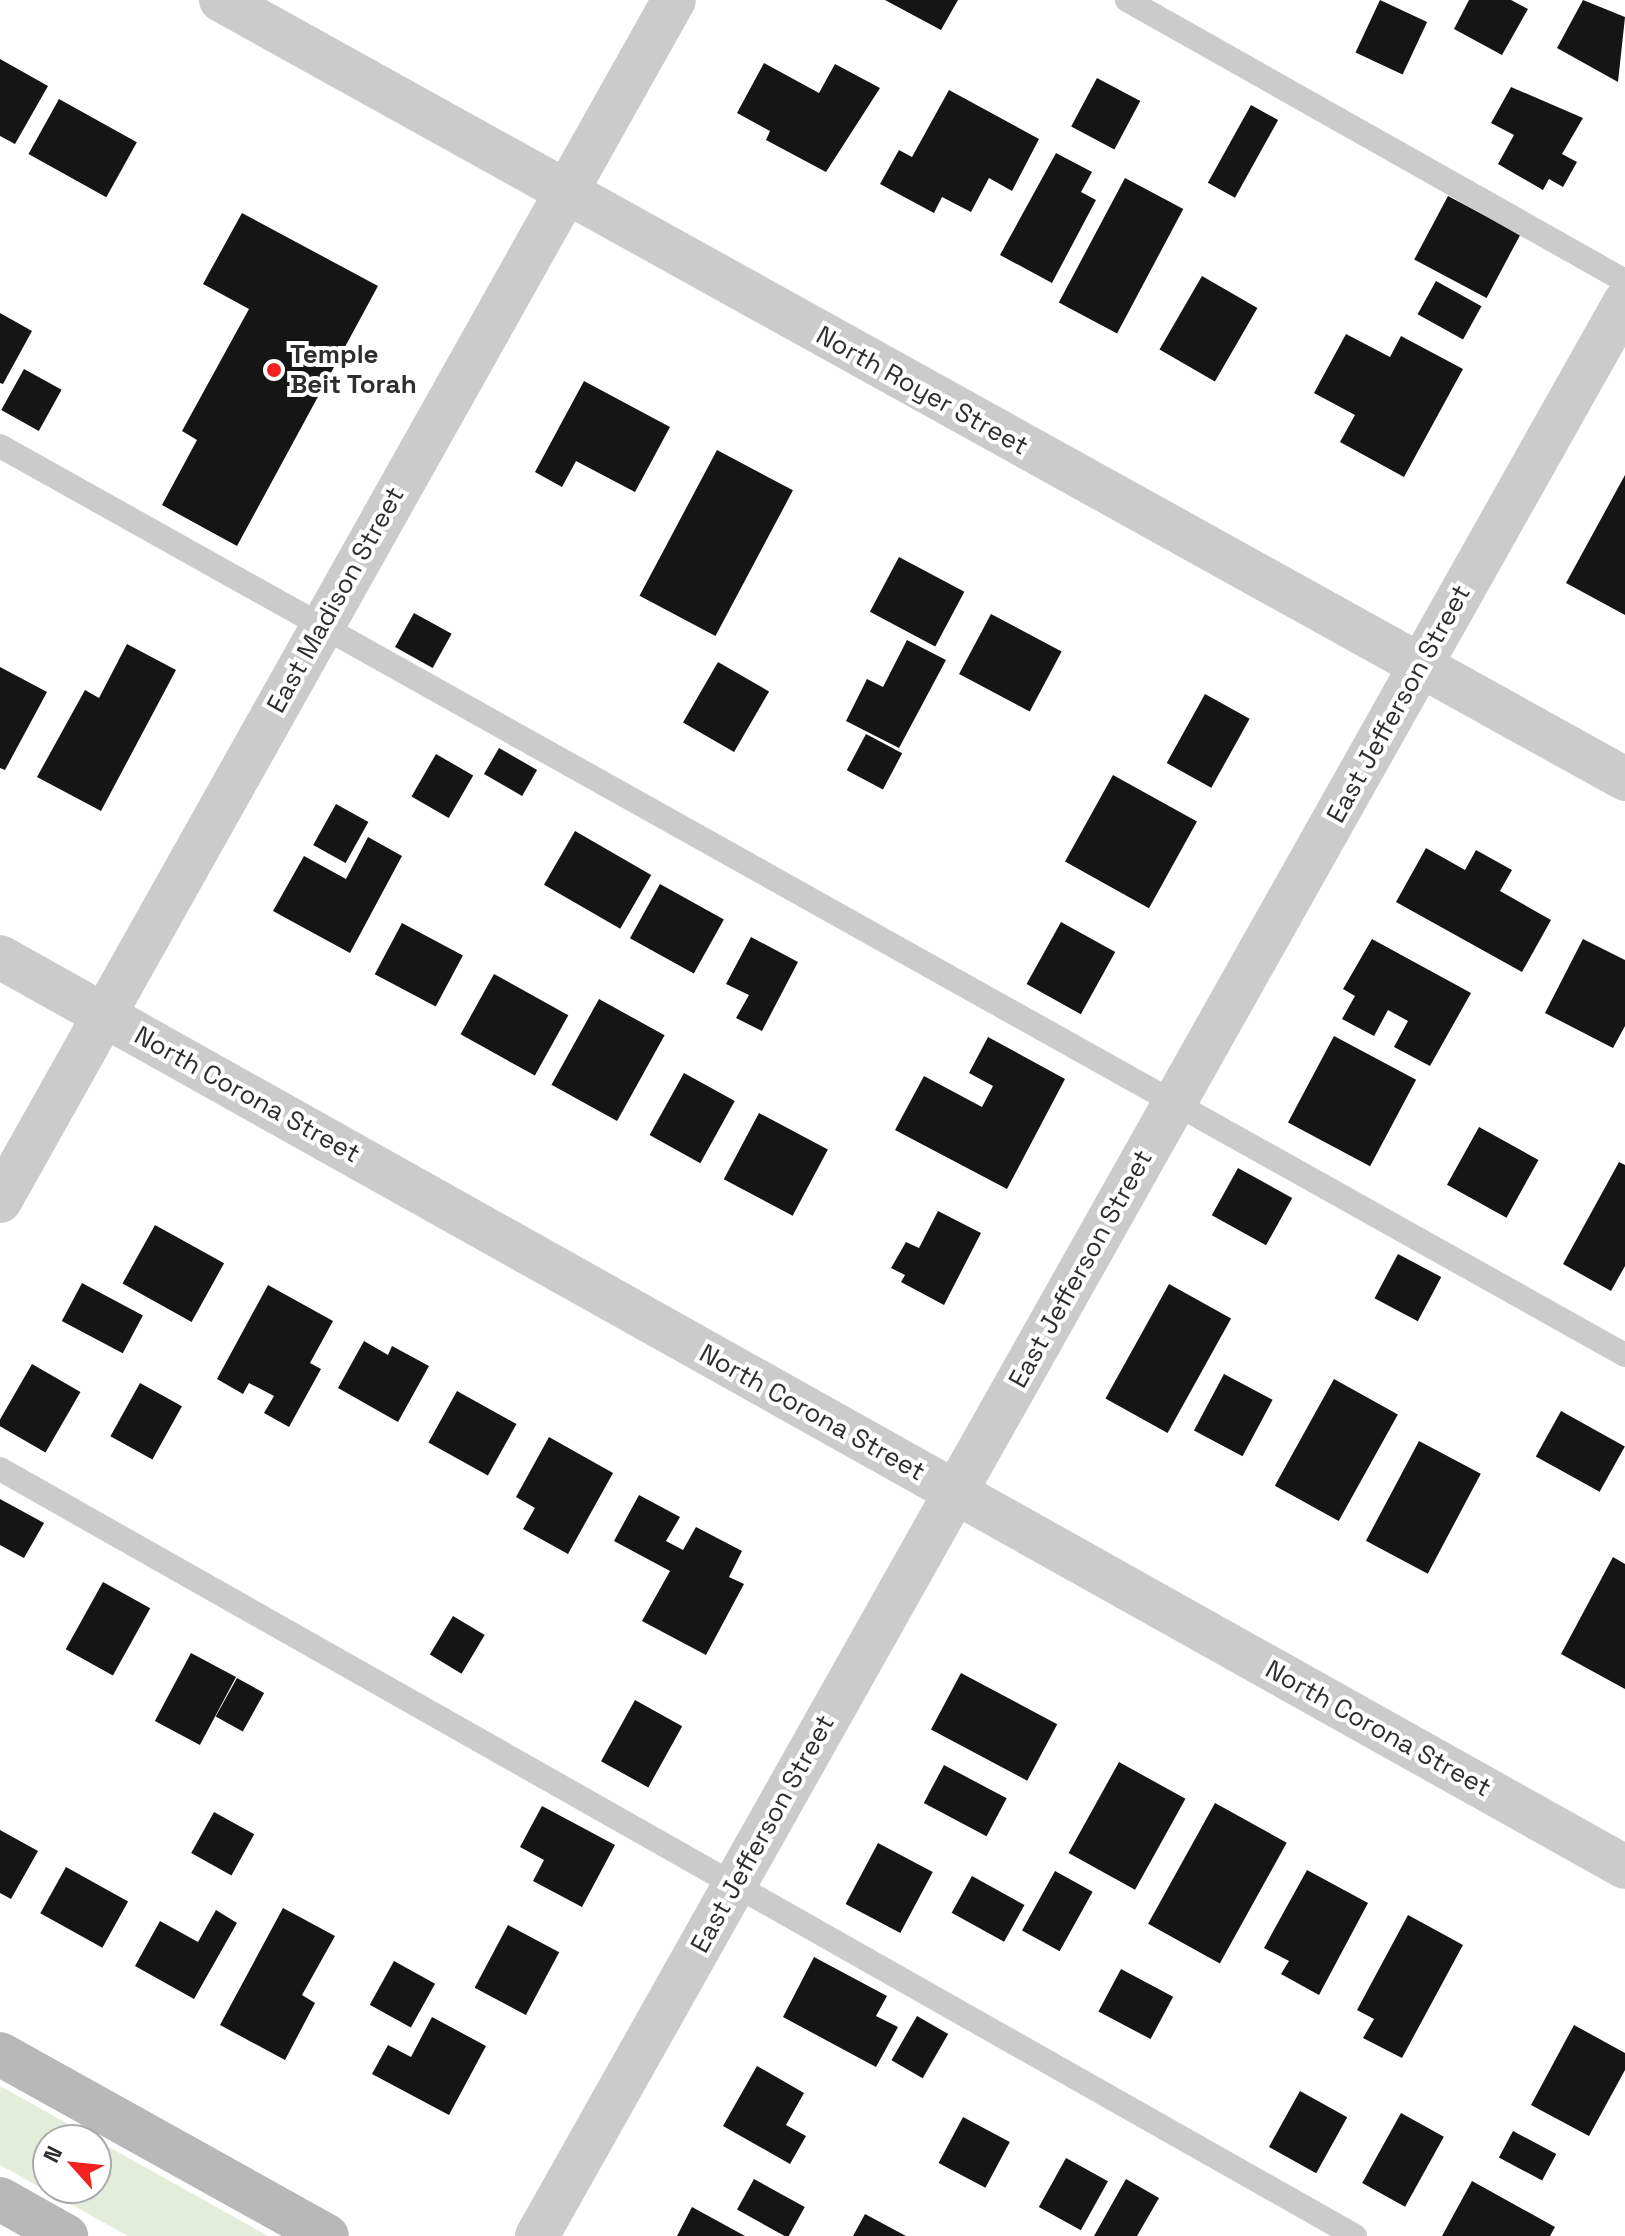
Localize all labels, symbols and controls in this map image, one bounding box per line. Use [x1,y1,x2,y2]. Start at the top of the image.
street label: North Royer Street [811,320,1033,462]
place label: Temple Beit Torah [290,339,417,400]
marker: Temple Beit Torah [265,361,283,379]
street label: East Madison Street [261,482,411,718]
street label: East Jefferson Street [1321,580,1477,828]
street label: North Corona Street [129,1020,365,1170]
street label: East Jefferson Street [1003,1145,1159,1393]
street label: North Corona Street [694,1338,930,1488]
street label: North Corona Street [1260,1654,1496,1804]
street label: East Jefferson Street [685,1710,841,1958]
north arrow [32,2124,112,2204]
text: N [37,2141,68,2167]

